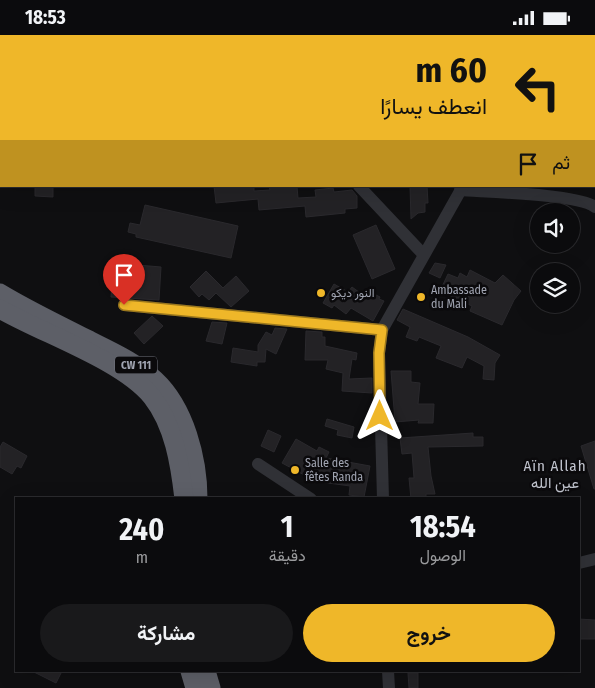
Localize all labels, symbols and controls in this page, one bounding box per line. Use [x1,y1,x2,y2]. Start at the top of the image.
text: 18:53 [25,6,66,29]
text: 60 m [416,49,487,91]
icon: left [505,55,570,120]
text: انعطف يسارًا [380,93,487,120]
icon: arrive [514,150,542,178]
text: ثم [552,151,570,174]
map controls [530,203,580,313]
button: sound [530,203,580,253]
pin [103,254,145,305]
icon: arrive [110,261,138,289]
button: layers [530,263,580,313]
place label: Ambassade du Mali [431,283,487,311]
place label: النور ديكو [331,286,375,301]
marker: النور ديكو [315,287,327,299]
marker: Ambassade du Mali [415,291,427,303]
road number: CW 111 [115,357,157,373]
position arrow [353,389,405,441]
place label: Salle des fêtes Randa [305,456,363,484]
district label: Aïn Allah عين الله [523,457,587,493]
marker: Salle des fêtes Randa [289,464,301,476]
text: 1 [281,509,294,545]
text: 18:54 [410,509,476,545]
text: 240 [119,512,164,548]
text: دقيقة [269,546,306,565]
text: الوصول [420,546,466,565]
text: m [136,548,148,567]
button: مشاركة [40,604,293,662]
button: خروج [303,604,555,662]

